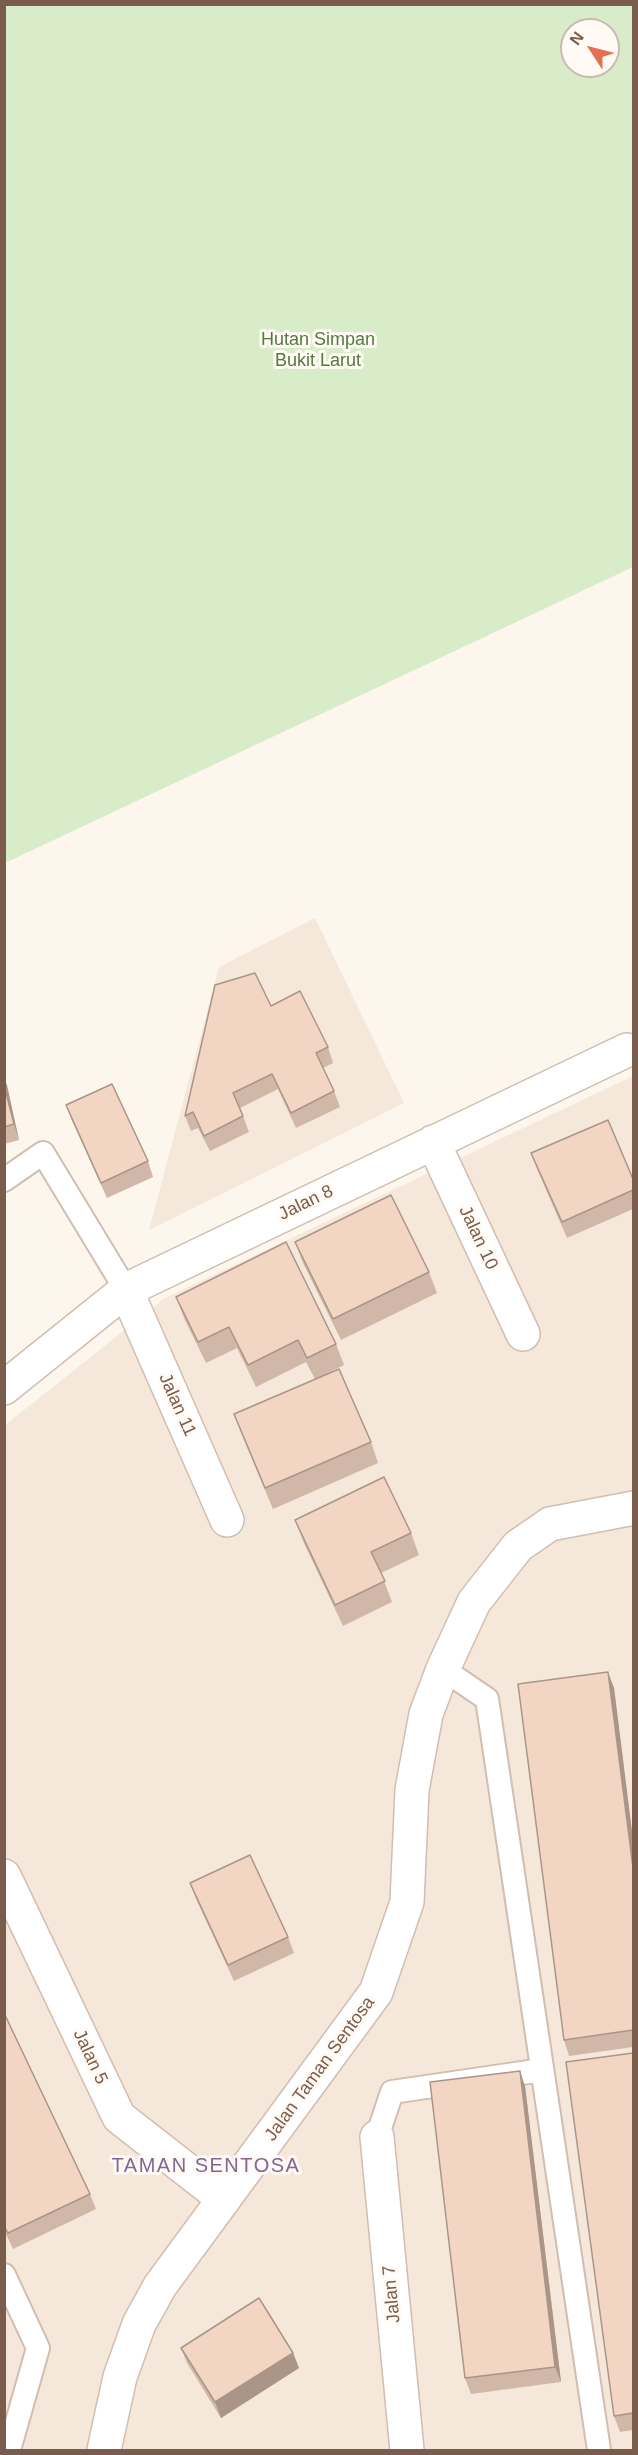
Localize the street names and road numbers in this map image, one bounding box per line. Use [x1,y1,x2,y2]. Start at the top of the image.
street label: Jalan 8 [275,1181,337,1225]
street label: Jalan 10 [454,1203,502,1273]
street label: Jalan 11 [154,1370,200,1440]
street label: Jalan Taman Sentosa [260,1993,380,2145]
street label: Jalan 5 [68,2026,112,2088]
street label: Jalan 7 [379,2264,405,2324]

